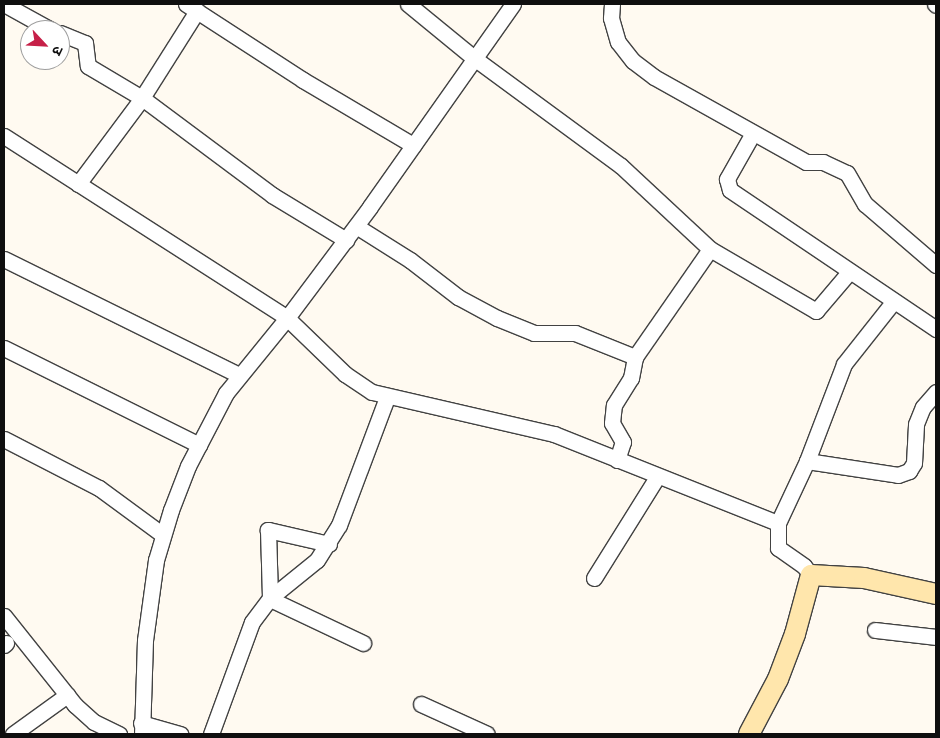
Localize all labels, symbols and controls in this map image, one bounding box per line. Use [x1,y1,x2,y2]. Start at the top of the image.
north arrow [20,20,70,70]
text: उ [48,43,68,59]

